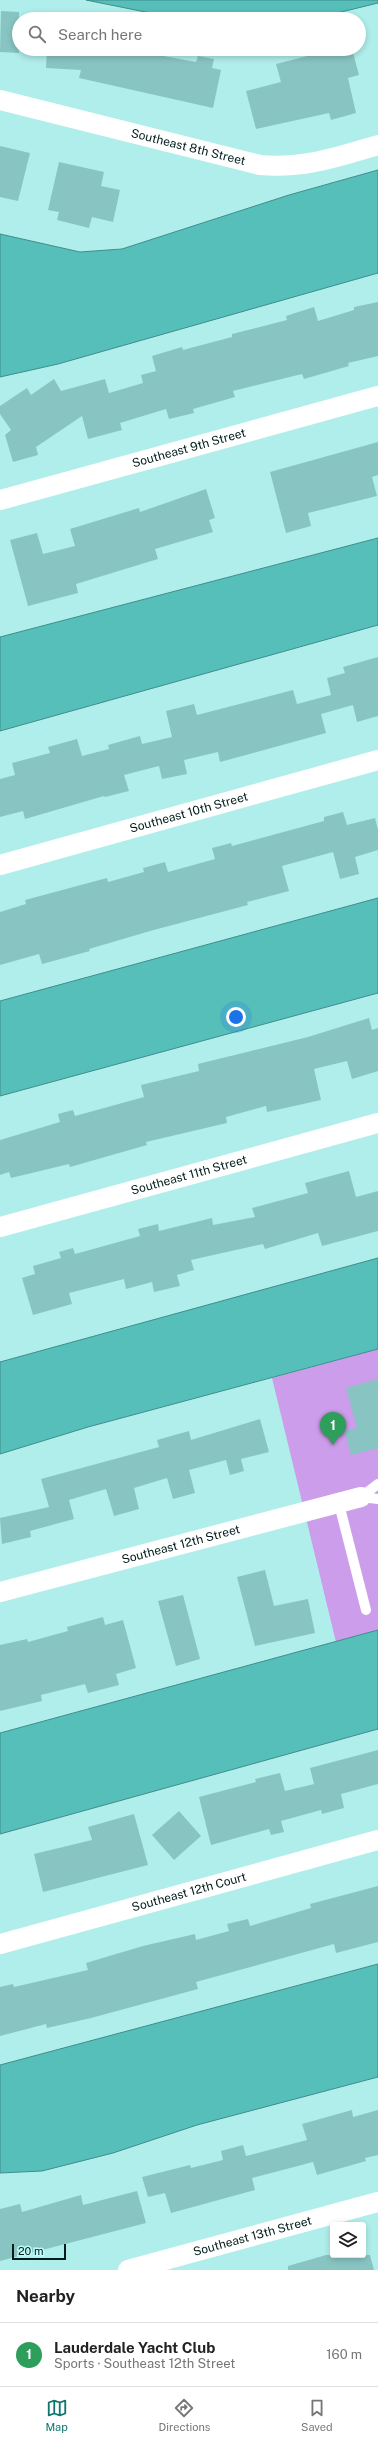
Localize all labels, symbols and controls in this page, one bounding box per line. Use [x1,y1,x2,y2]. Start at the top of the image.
search box [12,12,366,56]
icon: search [26,23,48,45]
text: Search here [58,26,142,43]
street label: Southeast 8th Street [129,126,247,168]
street label: Southeast 9th Street [131,426,248,470]
street label: Southeast 10th Street [128,789,250,836]
your location [226,1007,246,1027]
street label: Southeast 11th Street [129,1152,249,1198]
pin: 1 [320,1412,346,1445]
street label: Southeast 12th Street [120,1522,242,1567]
street label: Southeast 12th Court [130,1870,248,1914]
street label: Southeast 13th Street [192,2213,314,2259]
map controls [330,2222,366,2258]
button: layers [330,2222,366,2258]
scale bar [12,2242,66,2261]
text: 20 m [18,2245,43,2257]
text: Nearby [16,2286,75,2306]
text: Lauderdale Yacht Club [54,2339,215,2356]
text: 1 [26,2347,32,2362]
text: 160 m [326,2347,362,2362]
text: Sports · Southeast 12th Street [54,2356,235,2371]
tab: Map [45,2397,68,2433]
tab: Directions [159,2397,210,2433]
tab: Saved [301,2397,333,2433]

